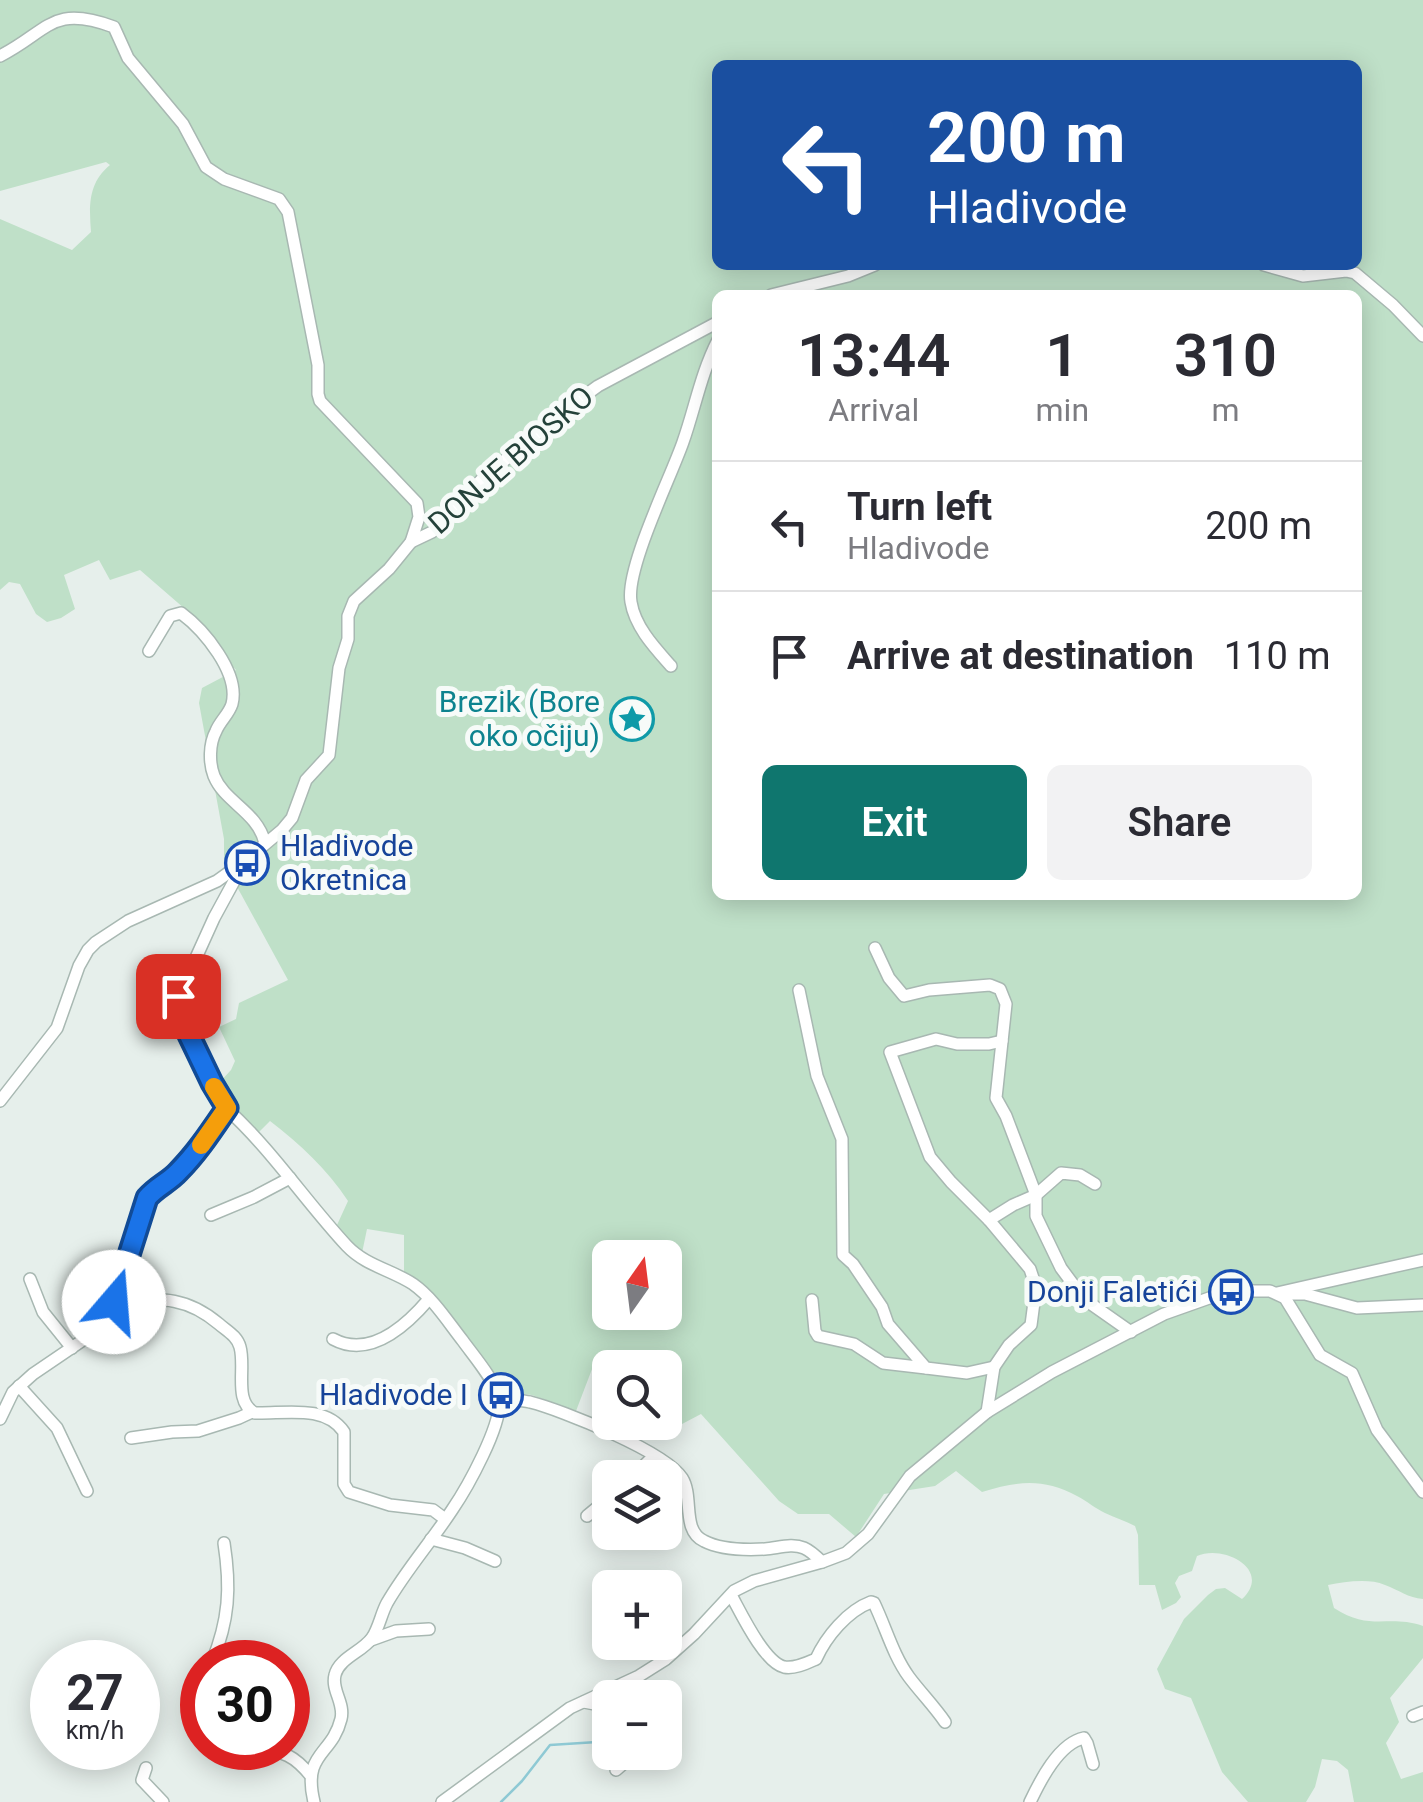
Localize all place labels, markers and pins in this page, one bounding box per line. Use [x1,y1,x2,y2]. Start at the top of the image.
place label: Brezik (Bore oko očiju) [439,684,600,753]
place icon: Brezik (Bore oko očiju) [609,696,655,742]
place label: Hladivode Okretnica [280,828,413,897]
bus stop icon: Hladivode Okretnica [224,840,270,886]
pin [136,954,221,1039]
bus stop icon: Donji Faletići [1208,1269,1254,1315]
place label: Donji Faletići [1027,1274,1198,1309]
bus stop icon: Hladivode I [478,1372,524,1418]
place label: Hladivode I [319,1377,468,1412]

